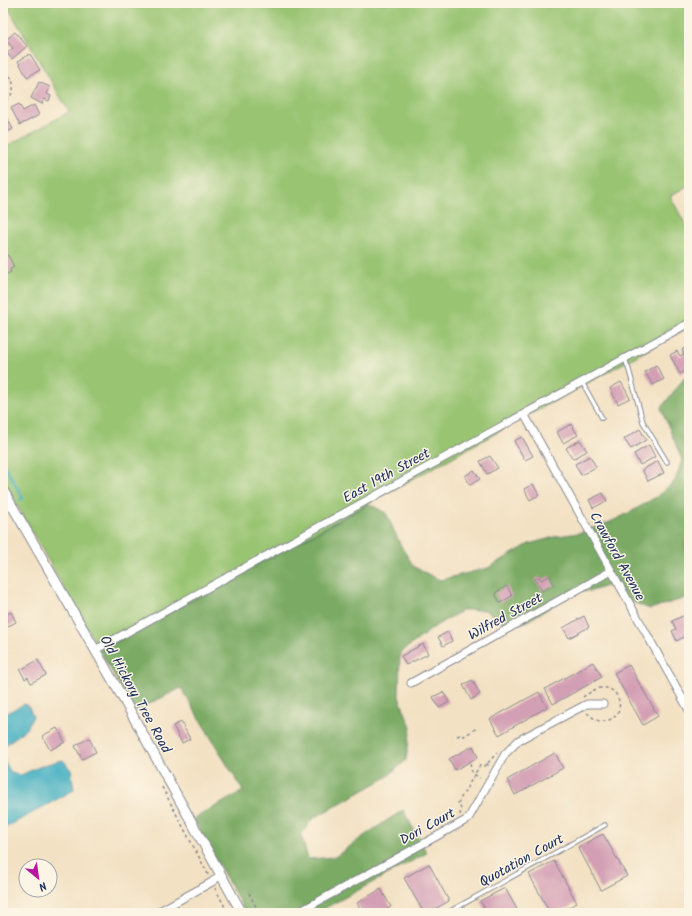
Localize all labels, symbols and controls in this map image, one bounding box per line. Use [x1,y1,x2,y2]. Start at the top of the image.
street label: East 19th Street [339,442,435,509]
street label: Crawford Avenue [583,508,651,606]
street label: Wilfred Street [464,587,547,646]
street label: Old Hickory Tree Road [94,632,177,758]
street label: Dori Court [396,802,460,851]
street label: Quotation Court [475,828,568,893]
north arrow [18,858,58,898]
text: N [35,876,50,895]

